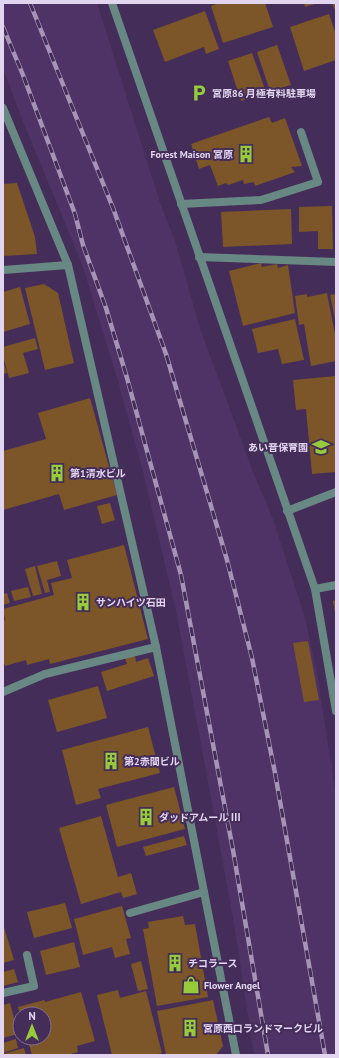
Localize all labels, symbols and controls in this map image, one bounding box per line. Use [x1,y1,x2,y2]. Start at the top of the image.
parking icon: 宮原86 月極有料駐車場 [189,83,209,103]
place label: 宮原86 月極有料駐車場 [212,87,316,100]
building icon: Forest Maison 宮原 [236,144,256,164]
place label: Forest Maison 宮原 [151,148,233,161]
school or university icon: あい音保育園 [311,437,331,457]
place label: あい音保育園 [248,441,308,454]
building icon: 第1清水ビル [47,463,67,483]
place label: 第1清水ビル [70,467,126,480]
building icon: サンハイツ石田 [73,592,93,612]
place label: サンハイツ石田 [96,596,166,609]
building icon: 第2赤間ビル [101,751,121,771]
place label: 第2赤間ビル [124,755,180,768]
building icon: ダッドアムール Ⅲ [136,807,156,827]
place label: ダッドアムール Ⅲ [159,811,241,824]
building icon: チコラース [165,953,185,973]
place label: チコラース [188,957,238,970]
shop icon: Flower Angel [181,975,201,995]
place label: Flower Angel [204,979,260,992]
north arrow [12,1006,52,1046]
text: N [28,1009,36,1023]
building icon: 宮原西口ランドマークビル [180,1018,200,1038]
place label: 宮原西口ランドマークビル [203,1022,323,1035]

